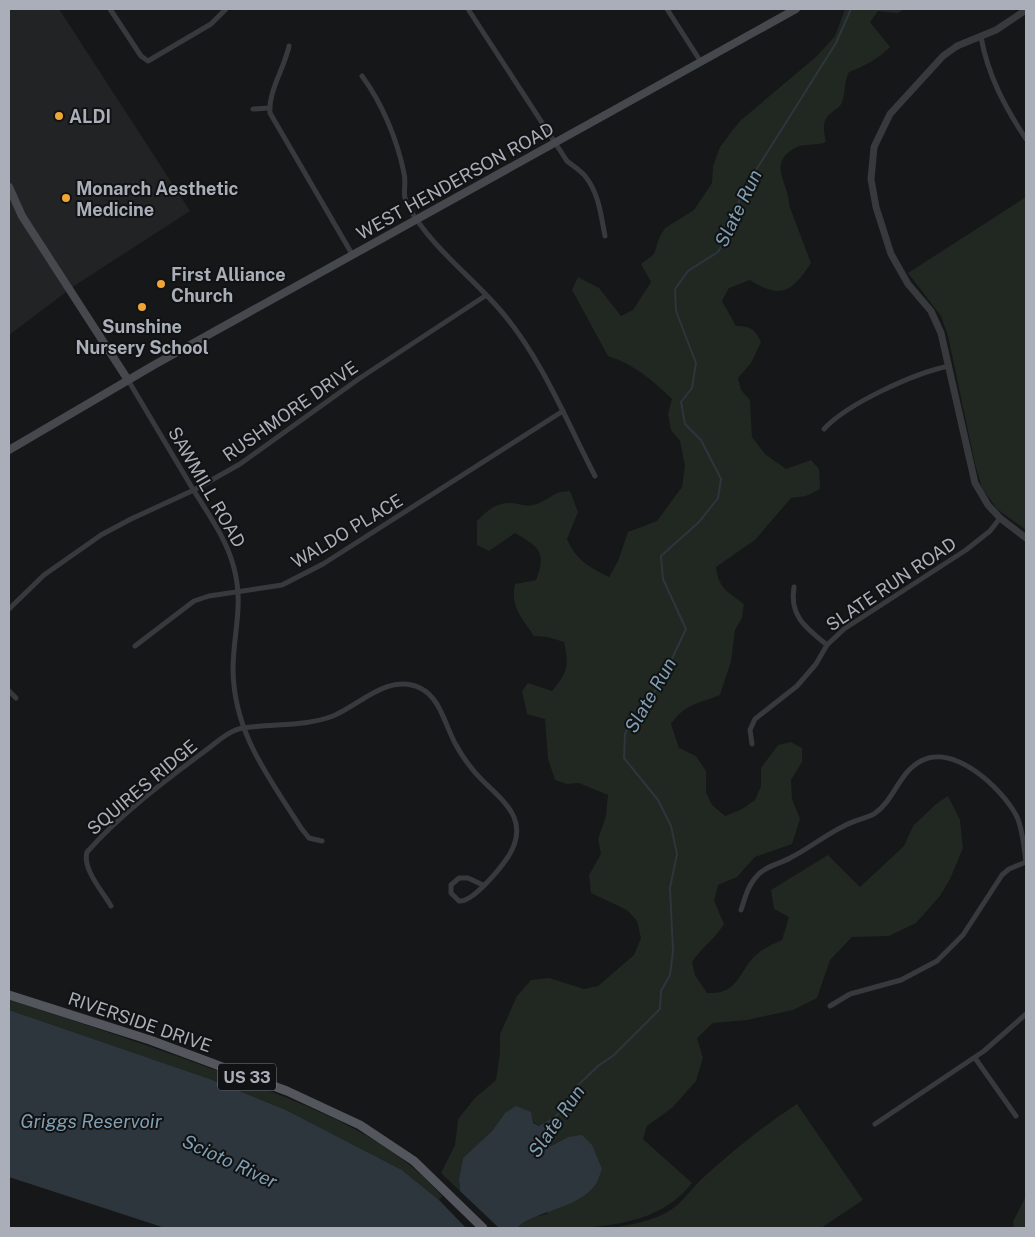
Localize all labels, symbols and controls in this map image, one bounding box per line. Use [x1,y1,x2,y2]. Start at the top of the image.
place label: ALDI [69,106,111,127]
marker: ALDI [53,110,65,122]
street label: WEST HENDERSON ROAD [353,118,557,244]
water label: Slate Run [710,166,766,250]
place label: Monarch Aesthetic Medicine [76,178,238,220]
marker: Monarch Aesthetic Medicine [60,192,72,204]
place label: First Alliance Church [171,264,286,306]
marker: First Alliance Church [155,278,167,290]
marker: Sunshine Nursery School [136,301,148,313]
place label: Sunshine Nursery School [75,316,209,358]
street label: RUSHMORE DRIVE [218,356,362,466]
street label: SAWMILL ROAD [164,423,250,551]
street label: WALDO PLACE [288,490,406,572]
street label: SLATE RUN ROAD [822,533,960,635]
water label: Slate Run [620,654,680,736]
street label: SQUIRES RIDGE [83,735,201,839]
street label: RIVERSIDE DRIVE [65,988,215,1056]
road number: US 33 [218,1064,276,1090]
water label: Slate Run [523,1081,589,1161]
water label: Griggs Reservoir [20,1110,163,1132]
water label: Scioto River [179,1129,282,1193]

